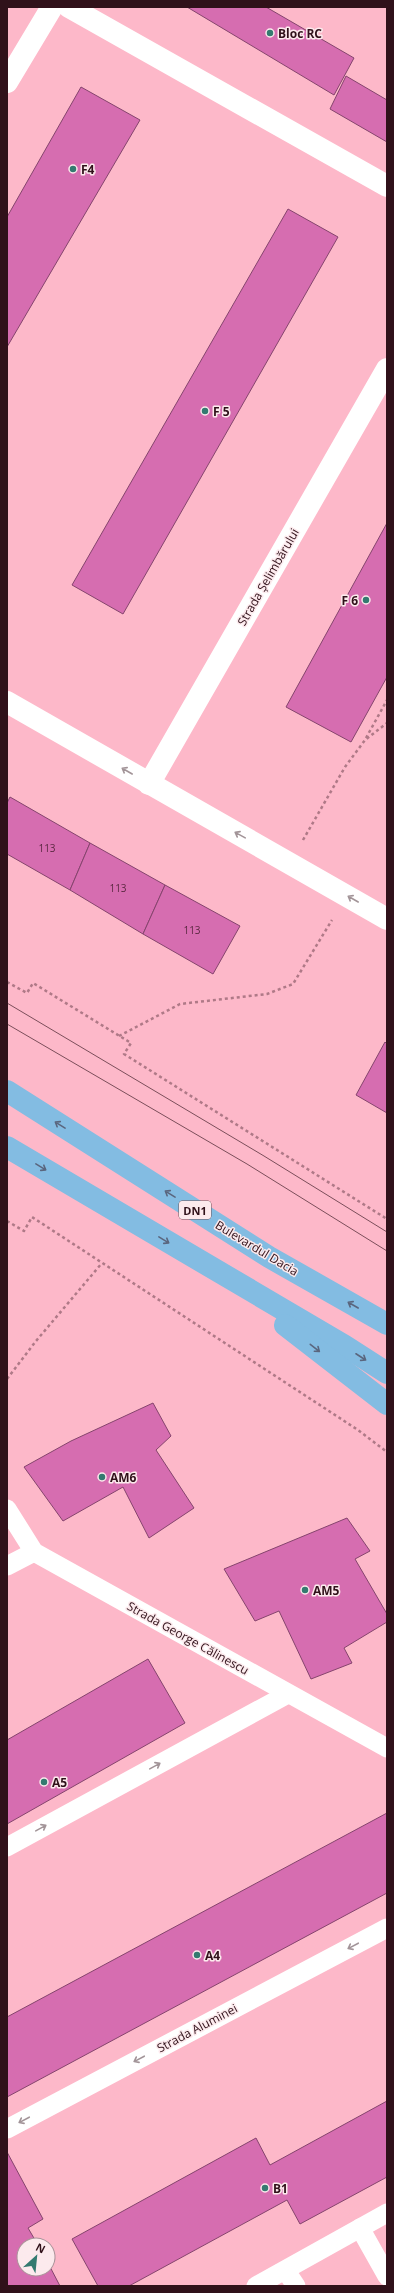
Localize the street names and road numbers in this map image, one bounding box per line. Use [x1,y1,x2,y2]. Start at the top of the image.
street label: Strada Șelimbărului [233,525,303,629]
road number: DN1 [179,1201,211,1219]
street label: Bulevardul Dacia [212,1216,302,1280]
street label: Strada George Călinescu [124,1597,252,1679]
street label: Strada Aluminei [154,2000,240,2056]

